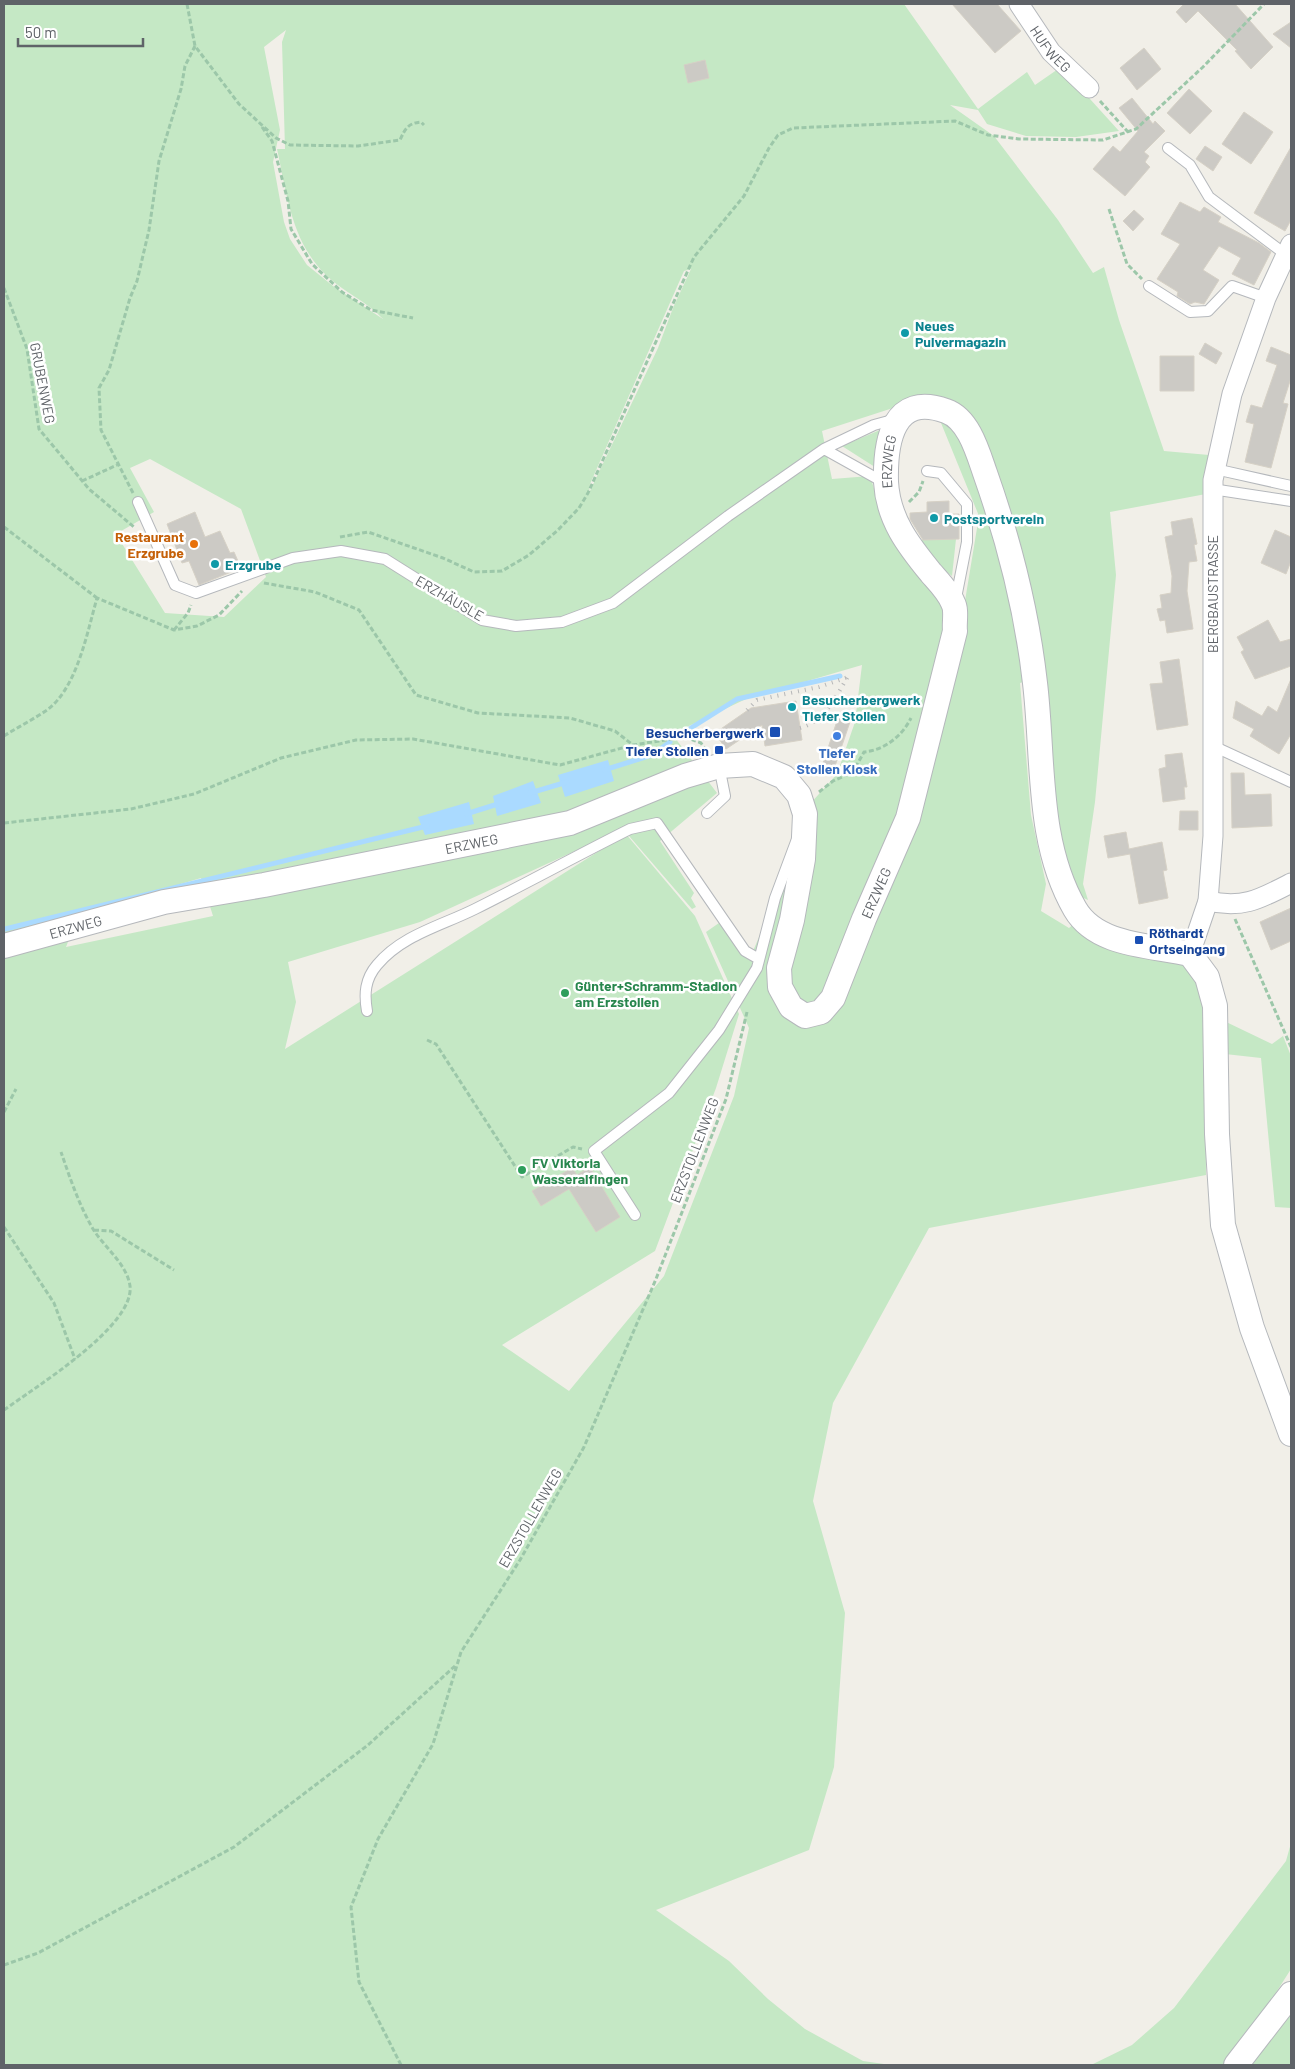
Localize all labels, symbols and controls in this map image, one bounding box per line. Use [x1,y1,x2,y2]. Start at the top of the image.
scale bar [18,15,142,47]
street label: HUFWEG [1027,22,1075,75]
text: 50 m [25,23,57,41]
place label: Neues Pulvermagazin [915,317,1006,350]
marker: Neues Pulvermagazin [899,327,911,339]
street label: GRUBENWEG [27,341,59,425]
street label: ERZWEG [877,433,899,489]
place label: Postsportverein [944,510,1044,527]
marker: Postsportverein [928,512,940,524]
place label: Restaurant Erzgrube [115,528,184,561]
street label: BERGBAUSTRASSE [1204,535,1221,653]
marker: Restaurant Erzgrube [188,538,200,550]
place label: Erzgrube [225,556,282,573]
marker: Erzgrube [209,558,221,570]
street label: ERZHÄUSLE [413,572,487,624]
place label: Besucherbergwerk Tiefer Stollen [802,691,921,724]
marker: Besucherbergwerk Tiefer Stollen [786,701,798,713]
place label: Besucherbergwerk [646,724,765,741]
marker: Besucherbergwerk [768,725,782,739]
marker: Tiefer Stollen Kiosk [831,730,843,742]
place label: Tiefer Stollen [626,742,709,759]
marker: Tiefer Stollen [713,744,725,756]
place label: Tiefer Stollen Kiosk [797,744,878,777]
street label: ERZWEG [443,829,500,857]
street label: ERZWEG [857,865,894,921]
street label: ERZWEG [47,911,104,942]
place label: Röthardt Ortseingang [1149,924,1225,957]
marker: Röthardt Ortseingang [1133,934,1145,946]
place label: Günter+Schramm-Stadion am Erzstollen [575,977,737,1010]
marker: Günter+Schramm-Stadion am Erzstollen [559,987,571,999]
street label: ERZSTOLLENWEG [666,1095,722,1205]
place label: FV Viktoria Wasseralfingen [532,1154,628,1187]
marker: FV Viktoria Wasseralfingen [516,1164,528,1176]
street label: ERZSTOLLENWEG [495,1465,565,1571]

